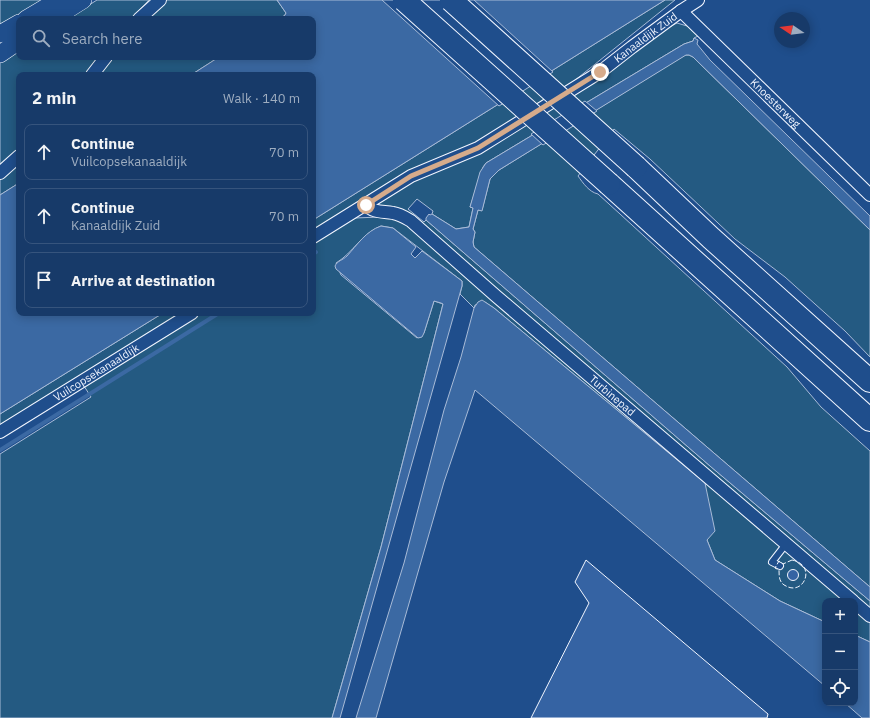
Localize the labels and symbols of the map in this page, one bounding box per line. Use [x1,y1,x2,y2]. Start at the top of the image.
street label: Kanaaldijk Zuid [611,9,680,66]
north arrow [774,12,810,48]
route end [591,63,609,81]
street label: Knoesterweg [747,75,804,131]
route start [357,196,375,214]
street label: Vuilcopsekanaaldijk [51,341,142,404]
street label: Turbinepad [586,372,638,419]

